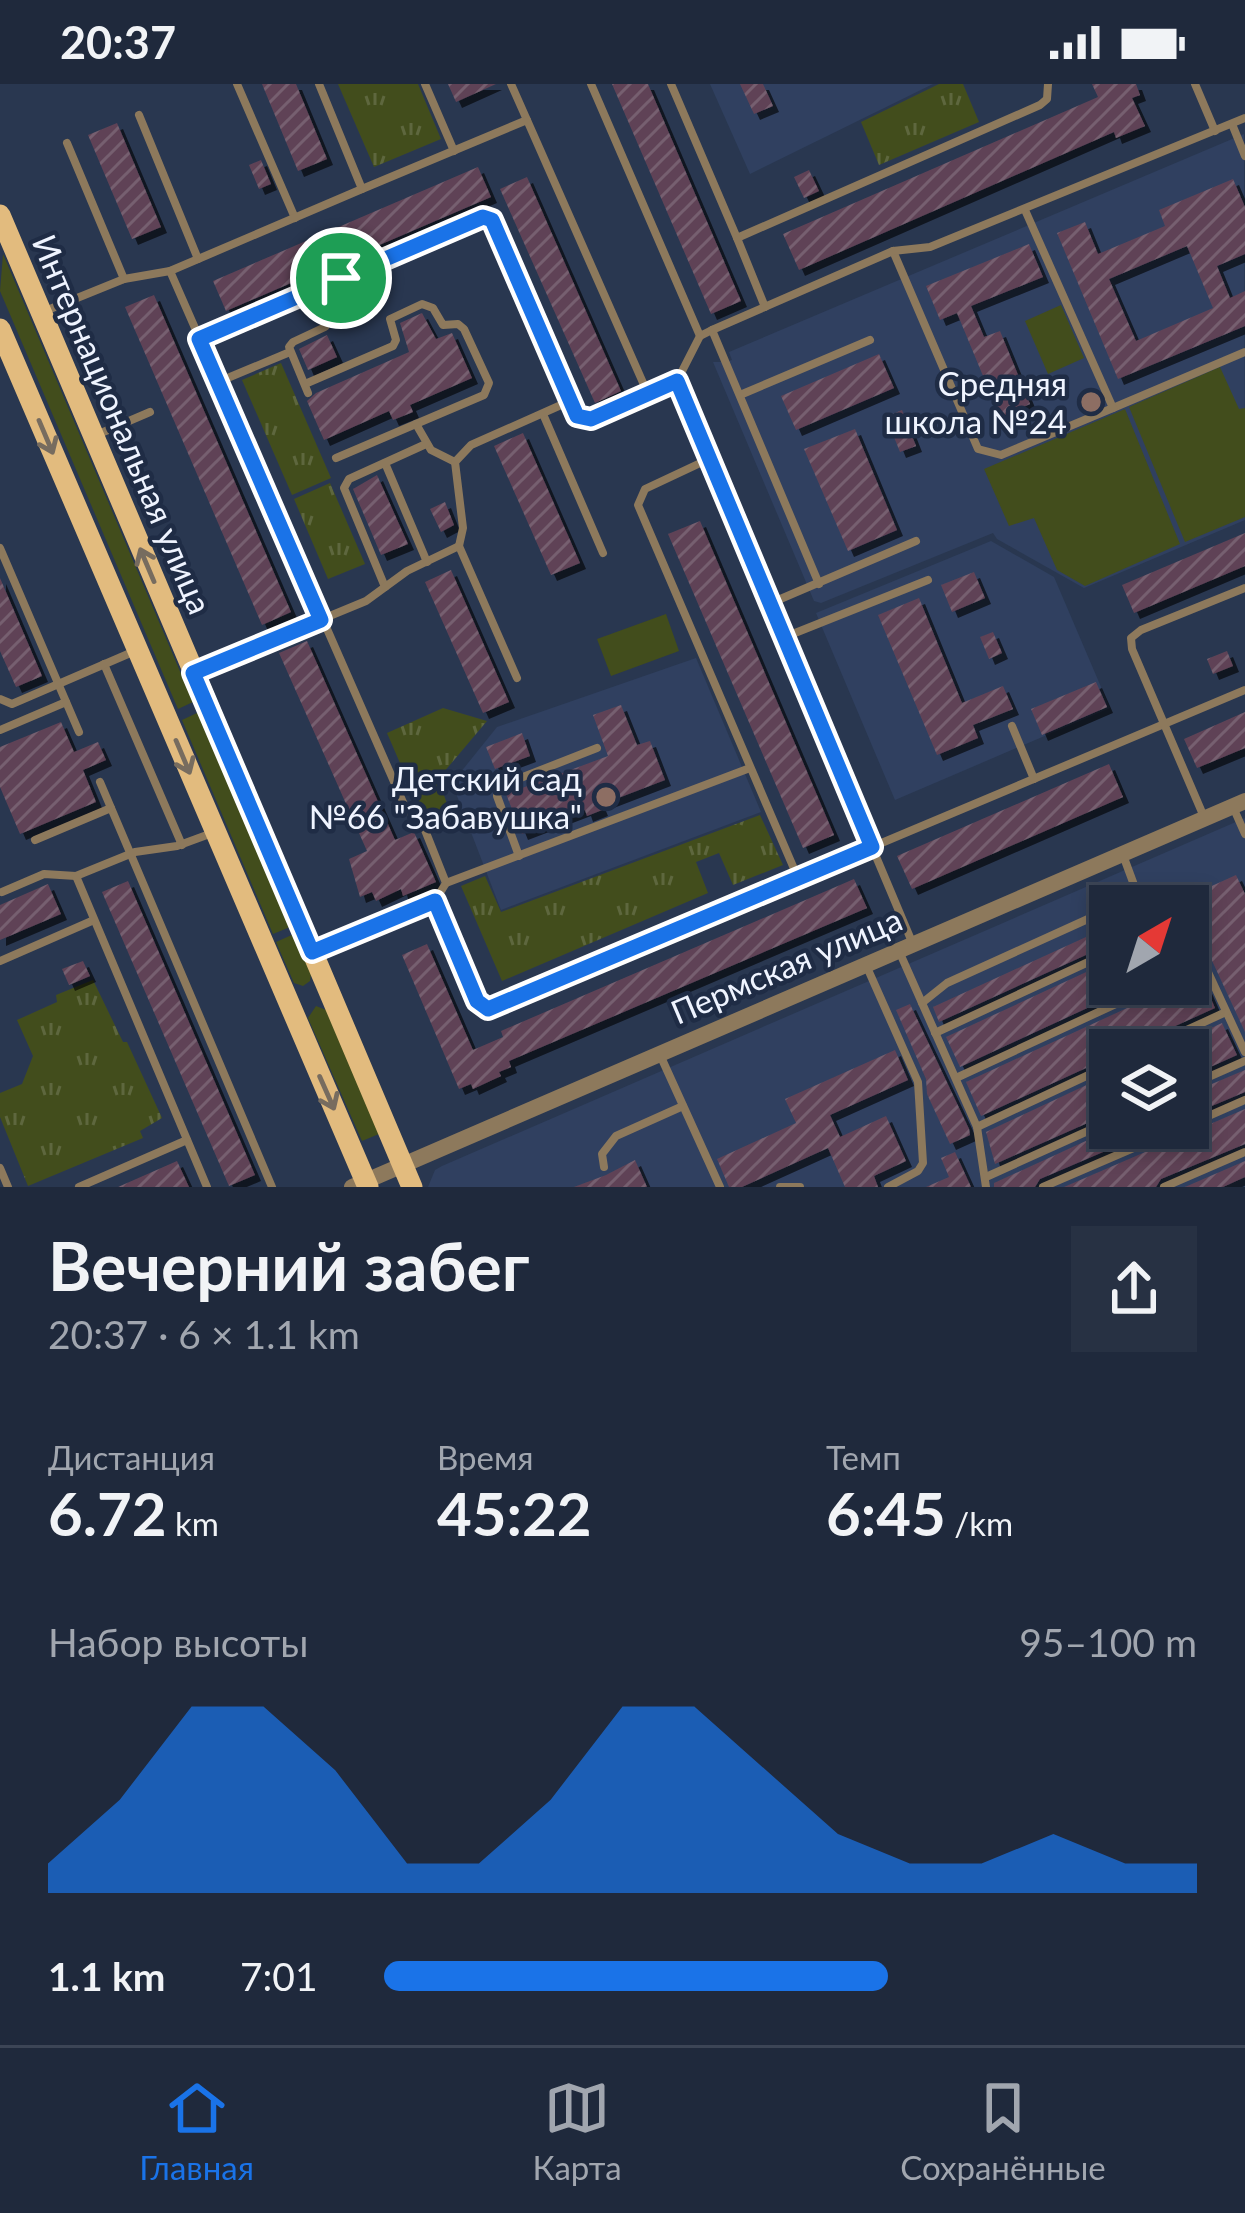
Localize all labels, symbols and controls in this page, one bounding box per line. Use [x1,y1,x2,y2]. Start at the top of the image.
text: 20:37 [60,15,176,69]
pin [290,227,392,329]
street label: Интернациональная улица [25,228,221,620]
icon: arrive [308,245,374,311]
place label: Средняя школа №24 [885,363,1067,441]
marker: Средняя школа №24 [1078,389,1104,415]
one-way arrow [37,418,58,455]
one-way arrow [135,548,156,585]
one-way arrow [174,738,195,775]
place label: Детский сад №66 "Забавушка" [309,758,582,836]
marker: Детский сад №66 "Забавушка" [593,784,619,810]
north arrow [1089,885,1209,1005]
map controls [1089,885,1209,1149]
street label: Пермская улица [664,898,908,1032]
button: layers [1089,1029,1209,1149]
one-way arrow [318,1074,340,1110]
text: Вечерний забег [48,1226,530,1305]
button: share [1071,1226,1197,1352]
text: 20:37 · 6 × 1.1 km [48,1311,360,1357]
text: Дистанция [48,1437,215,1477]
text: Время [437,1437,533,1477]
text: Темп [826,1437,901,1477]
text: 6.72 [48,1477,167,1549]
text: 45:22 [437,1477,592,1549]
text: 6:45 [826,1477,946,1549]
text: km [167,1503,219,1543]
text: /km [946,1503,1013,1543]
text: Набор высоты [48,1619,308,1665]
text: 95–100 m [1019,1619,1197,1665]
text: 1.1 km [48,1953,166,1999]
text: 7:01 [240,1953,318,1999]
tab: Главная [139,2075,254,2187]
tab: Карта [533,2075,622,2187]
tab: Сохранённые [900,2075,1106,2187]

